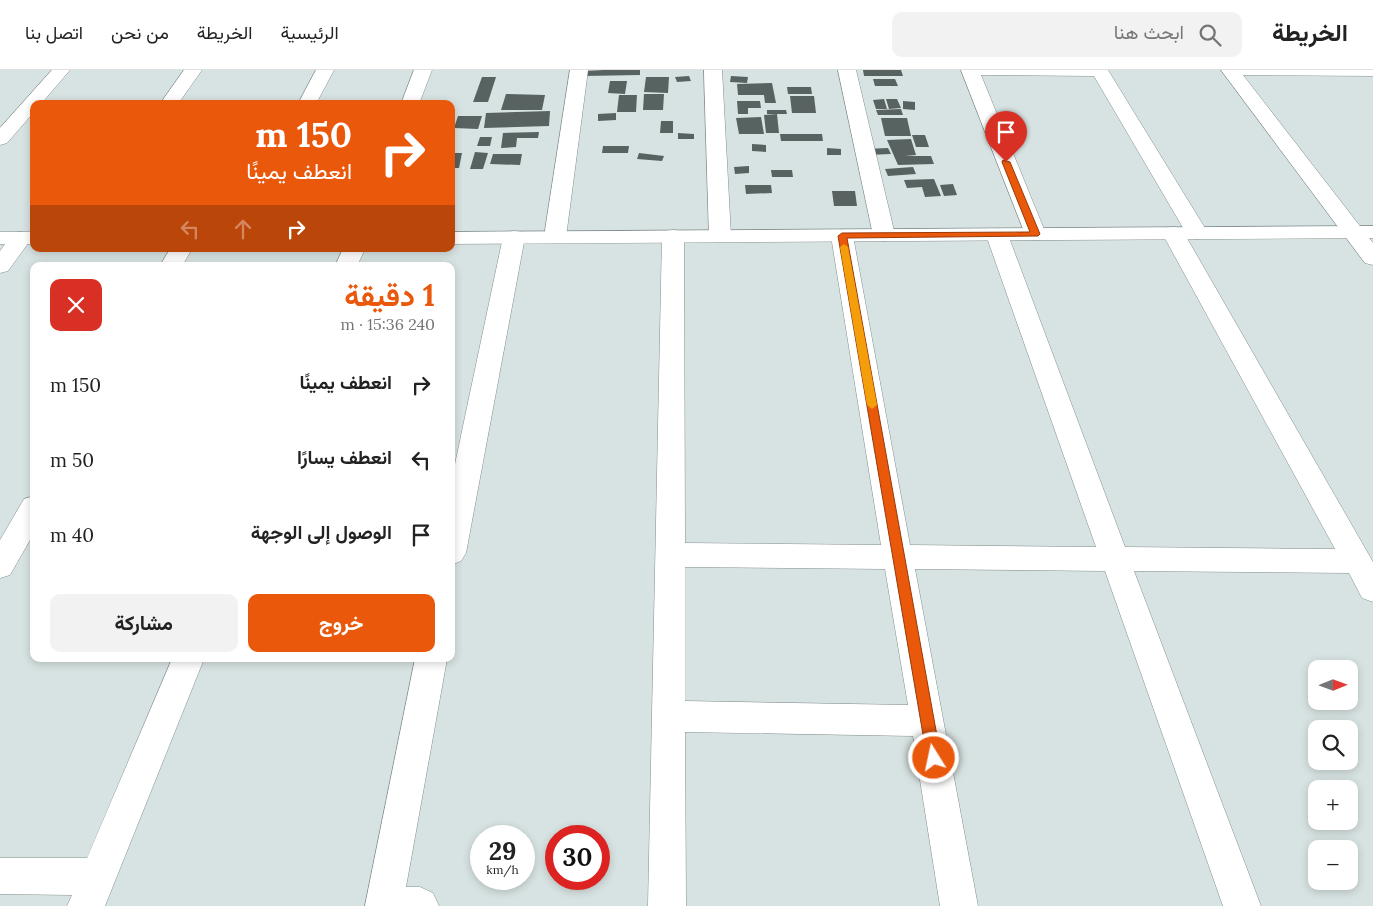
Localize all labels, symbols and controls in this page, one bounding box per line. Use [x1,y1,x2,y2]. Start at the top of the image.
search box [892,12,1242,57]
text: الخريطة [1272,17,1348,48]
text: ابحث هنا [1114,20,1184,44]
text: اتصل بنا [25,21,83,44]
text: من نحن [111,21,169,44]
text: الخريطة [197,21,252,44]
text: الرئيسية [280,21,339,44]
icon: search [1196,21,1224,49]
pin [985,111,1027,162]
text: 150 m [255,112,352,157]
icon: arrive [992,118,1020,146]
icon: right [370,120,435,185]
text: انعطف يمينًا [246,157,352,185]
icon: left [176,215,204,243]
icon: ahead [229,215,257,243]
icon: right [282,215,310,243]
text: 1 دقيقة [344,276,435,314]
button: close [50,279,102,331]
text: 240 m · 15:36 [340,314,435,334]
text: انعطف يمينًا [299,370,392,394]
icon: right [407,371,435,399]
text: 150 m [50,373,101,397]
text: انعطف يسارًا [297,445,392,469]
icon: left [407,446,435,474]
text: 50 m [50,448,94,472]
text: الوصول إلى الوجهة [251,520,392,544]
icon: arrive [407,521,435,549]
text: 40 m [50,523,94,547]
button: مشاركة [50,594,238,652]
button: خروج [248,594,435,652]
north arrow [1308,660,1358,710]
map controls [1308,660,1358,890]
button: search [1308,720,1358,770]
position arrow [907,731,959,783]
button: + [1308,780,1358,830]
speed limit sign: 30 [545,825,610,890]
text: 29 [489,835,516,867]
button: − [1308,840,1358,890]
text: km/h [486,862,519,877]

